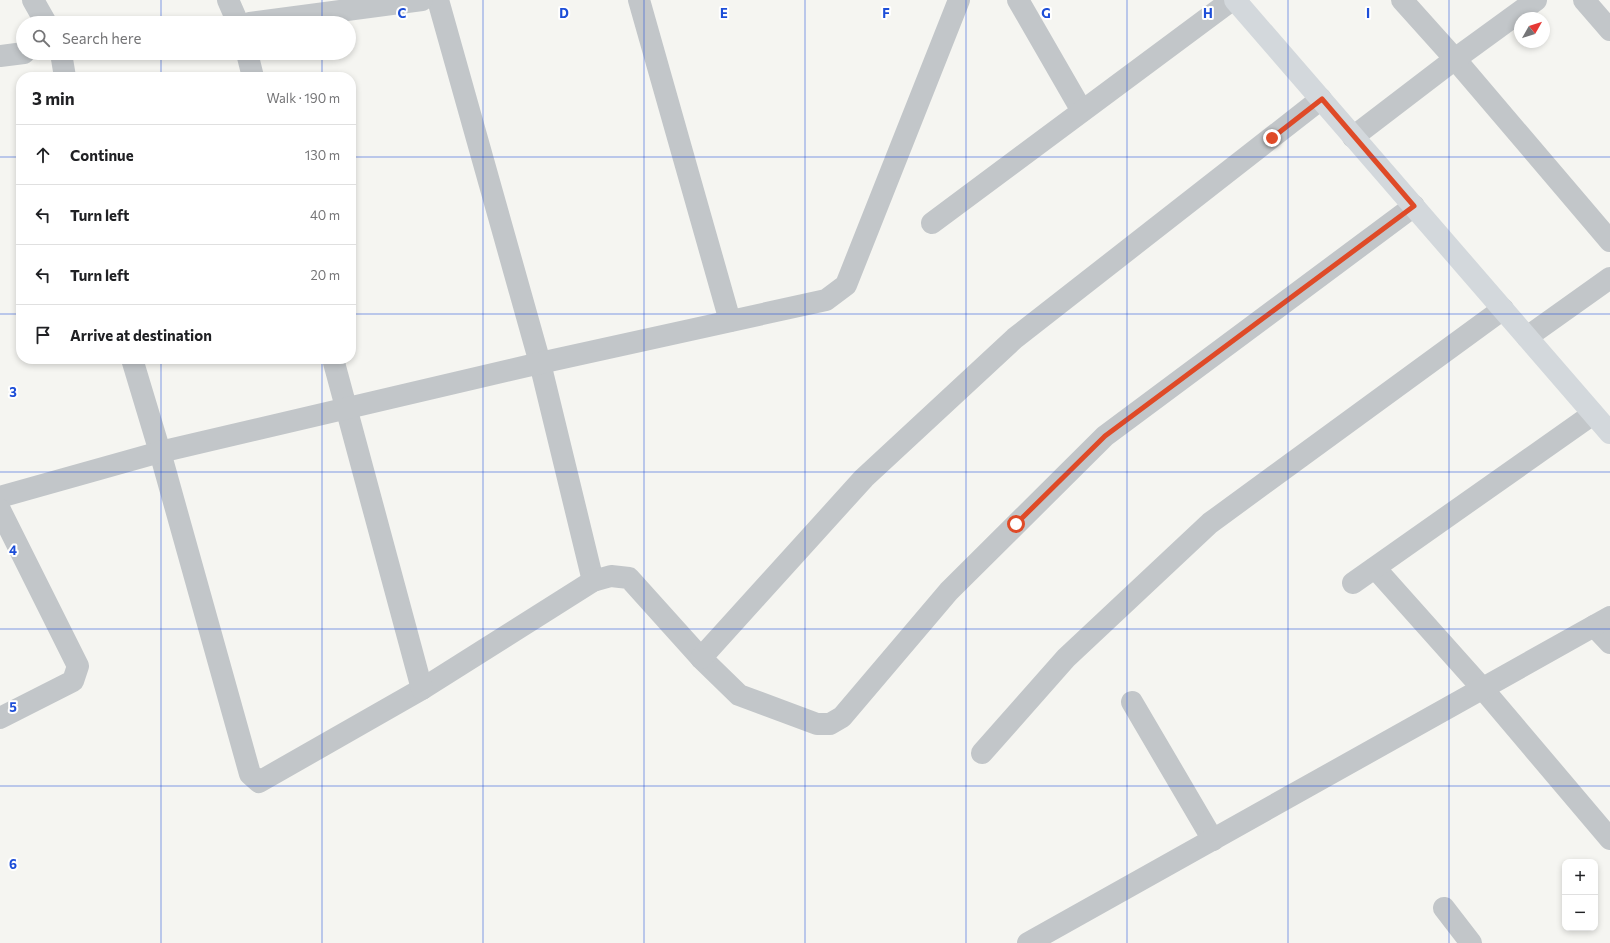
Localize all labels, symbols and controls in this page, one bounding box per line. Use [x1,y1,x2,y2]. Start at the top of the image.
text: C [398,5,407,21]
text: D [559,5,569,21]
text: E [720,5,728,21]
text: F [882,5,890,21]
text: G [1041,5,1051,21]
text: H [1203,5,1213,21]
text: I [1366,5,1370,21]
north arrow [1514,12,1550,48]
search box [16,16,356,60]
icon: search [30,27,52,49]
text: Search here [62,29,141,47]
text: 3 min [32,88,75,109]
text: Walk · 190 m [266,90,340,106]
route end [1263,129,1281,147]
icon: ahead [32,144,54,166]
text: Continue [70,146,134,164]
text: 130 m [305,147,340,163]
icon: left [32,204,54,226]
text: Turn left [70,206,129,224]
text: 40 m [310,207,340,223]
icon: left [32,264,54,286]
text: Turn left [70,266,129,284]
text: 20 m [311,267,340,283]
icon: arrive [32,324,54,346]
text: Arrive at destination [70,326,212,344]
text: 3 [9,384,17,400]
route start [1007,515,1025,533]
text: 4 [9,542,17,558]
text: 5 [9,699,17,715]
text: 6 [9,856,17,872]
map controls [1562,859,1598,931]
button: + [1562,859,1598,895]
button: − [1562,895,1598,931]

